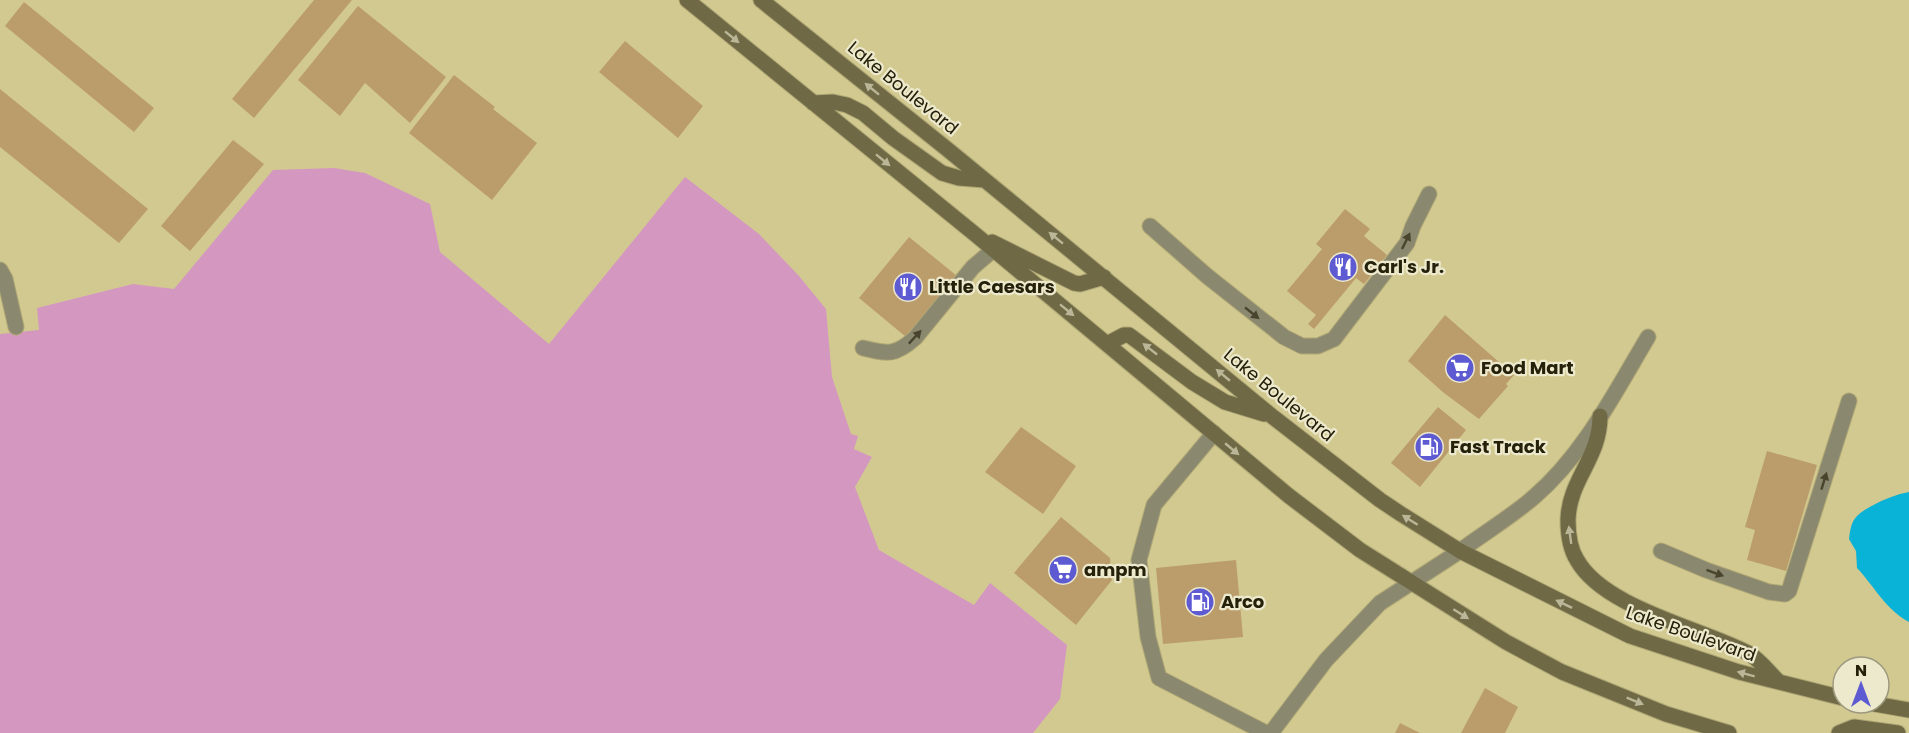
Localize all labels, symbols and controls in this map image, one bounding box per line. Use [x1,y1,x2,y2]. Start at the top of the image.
one-way arrow [724,30,739,43]
street label: Lake Boulevard [843,35,964,140]
one-way arrow [864,82,880,95]
one-way arrow [876,153,891,166]
one-way arrow [1049,232,1064,245]
one-way arrow [1401,232,1411,250]
restaurant icon: Carl's Jr. [1327,251,1359,283]
place label: Carl's Jr. [1364,254,1444,279]
restaurant icon: Little Caesars [892,271,924,303]
place label: Little Caesars [929,274,1055,299]
one-way arrow [1059,304,1074,316]
one-way arrow [1244,306,1259,319]
one-way arrow [908,329,922,344]
street label: Lake Boulevard [1219,342,1340,447]
one-way arrow [1142,343,1158,355]
supermarket icon: Food Mart [1444,352,1476,384]
place label: Food Mart [1481,355,1574,380]
one-way arrow [1215,370,1230,382]
fuel station icon: Fast Track [1413,431,1445,463]
place label: Fast Track [1450,434,1547,459]
one-way arrow [1224,442,1239,455]
one-way arrow [1820,472,1829,490]
one-way arrow [1402,514,1418,525]
one-way arrow [1566,525,1575,544]
supermarket icon: ampm [1047,554,1079,586]
place label: ampm [1084,557,1147,582]
one-way arrow [1706,569,1724,579]
fuel station icon: Arco [1184,586,1216,618]
place label: Arco [1221,589,1264,614]
one-way arrow [1555,599,1572,609]
street label: Lake Boulevard [1623,600,1760,667]
one-way arrow [1453,608,1469,619]
north arrow [1831,655,1891,715]
text: N [1855,659,1867,682]
one-way arrow [1736,669,1754,678]
one-way arrow [1626,696,1644,706]

